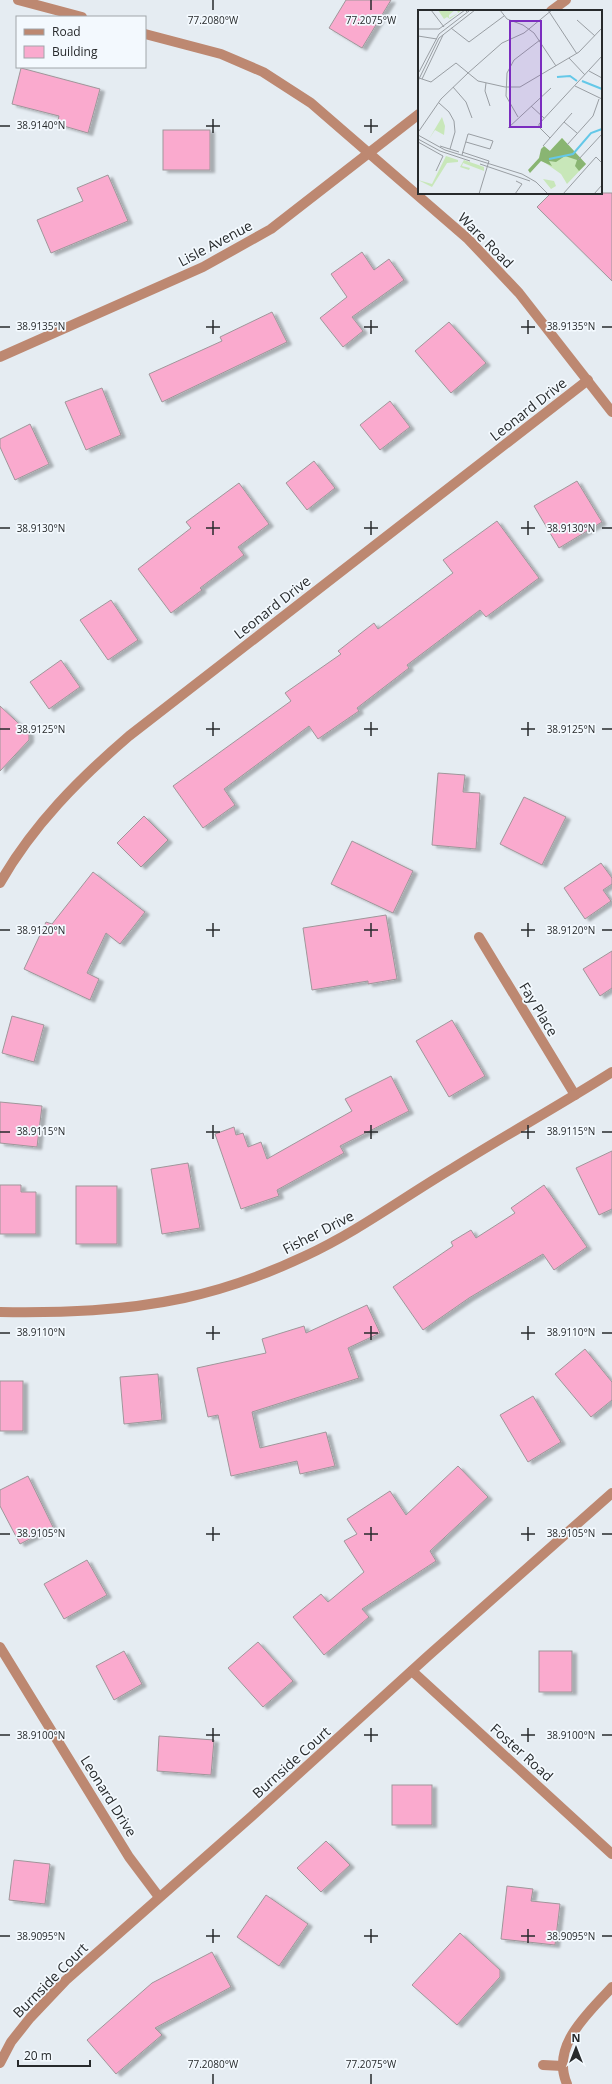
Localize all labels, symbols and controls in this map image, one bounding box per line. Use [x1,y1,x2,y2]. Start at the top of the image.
inset map [418,10,602,194]
text: 77.2080°W [188,13,239,27]
text: 77.2075°W [346,13,397,27]
legend [16,16,146,68]
text: Road [52,23,81,40]
text: Building [52,43,98,60]
text: 38.9140°N [17,118,65,132]
street label: Ware Road [454,208,518,272]
street label: Lisle Avenue [175,215,255,270]
text: 38.9135°N [17,319,65,333]
text: 38.9135°N [547,319,595,333]
street label: Leonard Drive [486,373,570,445]
text: 38.9130°N [17,521,65,535]
text: 38.9130°N [547,521,595,535]
street label: Leonard Drive [230,571,314,643]
text: 38.9125°N [17,722,65,736]
text: 38.9125°N [547,722,595,736]
text: 38.9120°N [17,923,65,937]
text: 38.9120°N [547,923,595,937]
street label: Fay Place [515,978,563,1040]
text: 38.9115°N [17,1124,65,1138]
text: 38.9115°N [547,1124,595,1138]
street label: Fisher Drive [279,1206,357,1258]
text: 38.9110°N [17,1325,65,1339]
text: 38.9110°N [547,1325,595,1339]
text: 38.9105°N [17,1526,65,1540]
text: 38.9105°N [547,1526,595,1540]
street label: Foster Road [487,1719,557,1785]
street label: Burnside Court [248,1722,334,1802]
text: 38.9100°N [17,1728,65,1742]
text: 38.9100°N [547,1728,595,1742]
street label: Leonard Drive [77,1752,142,1840]
text: 38.9095°N [17,1929,65,1943]
text: 38.9095°N [547,1929,595,1943]
street label: Burnside Court [8,1938,92,2022]
north arrow [556,2028,596,2068]
text: N [572,2030,580,2045]
scale bar [18,2042,90,2068]
text: 20 m [24,2047,52,2064]
text: 77.2080°W [188,2057,239,2071]
text: 77.2075°W [346,2057,397,2071]

